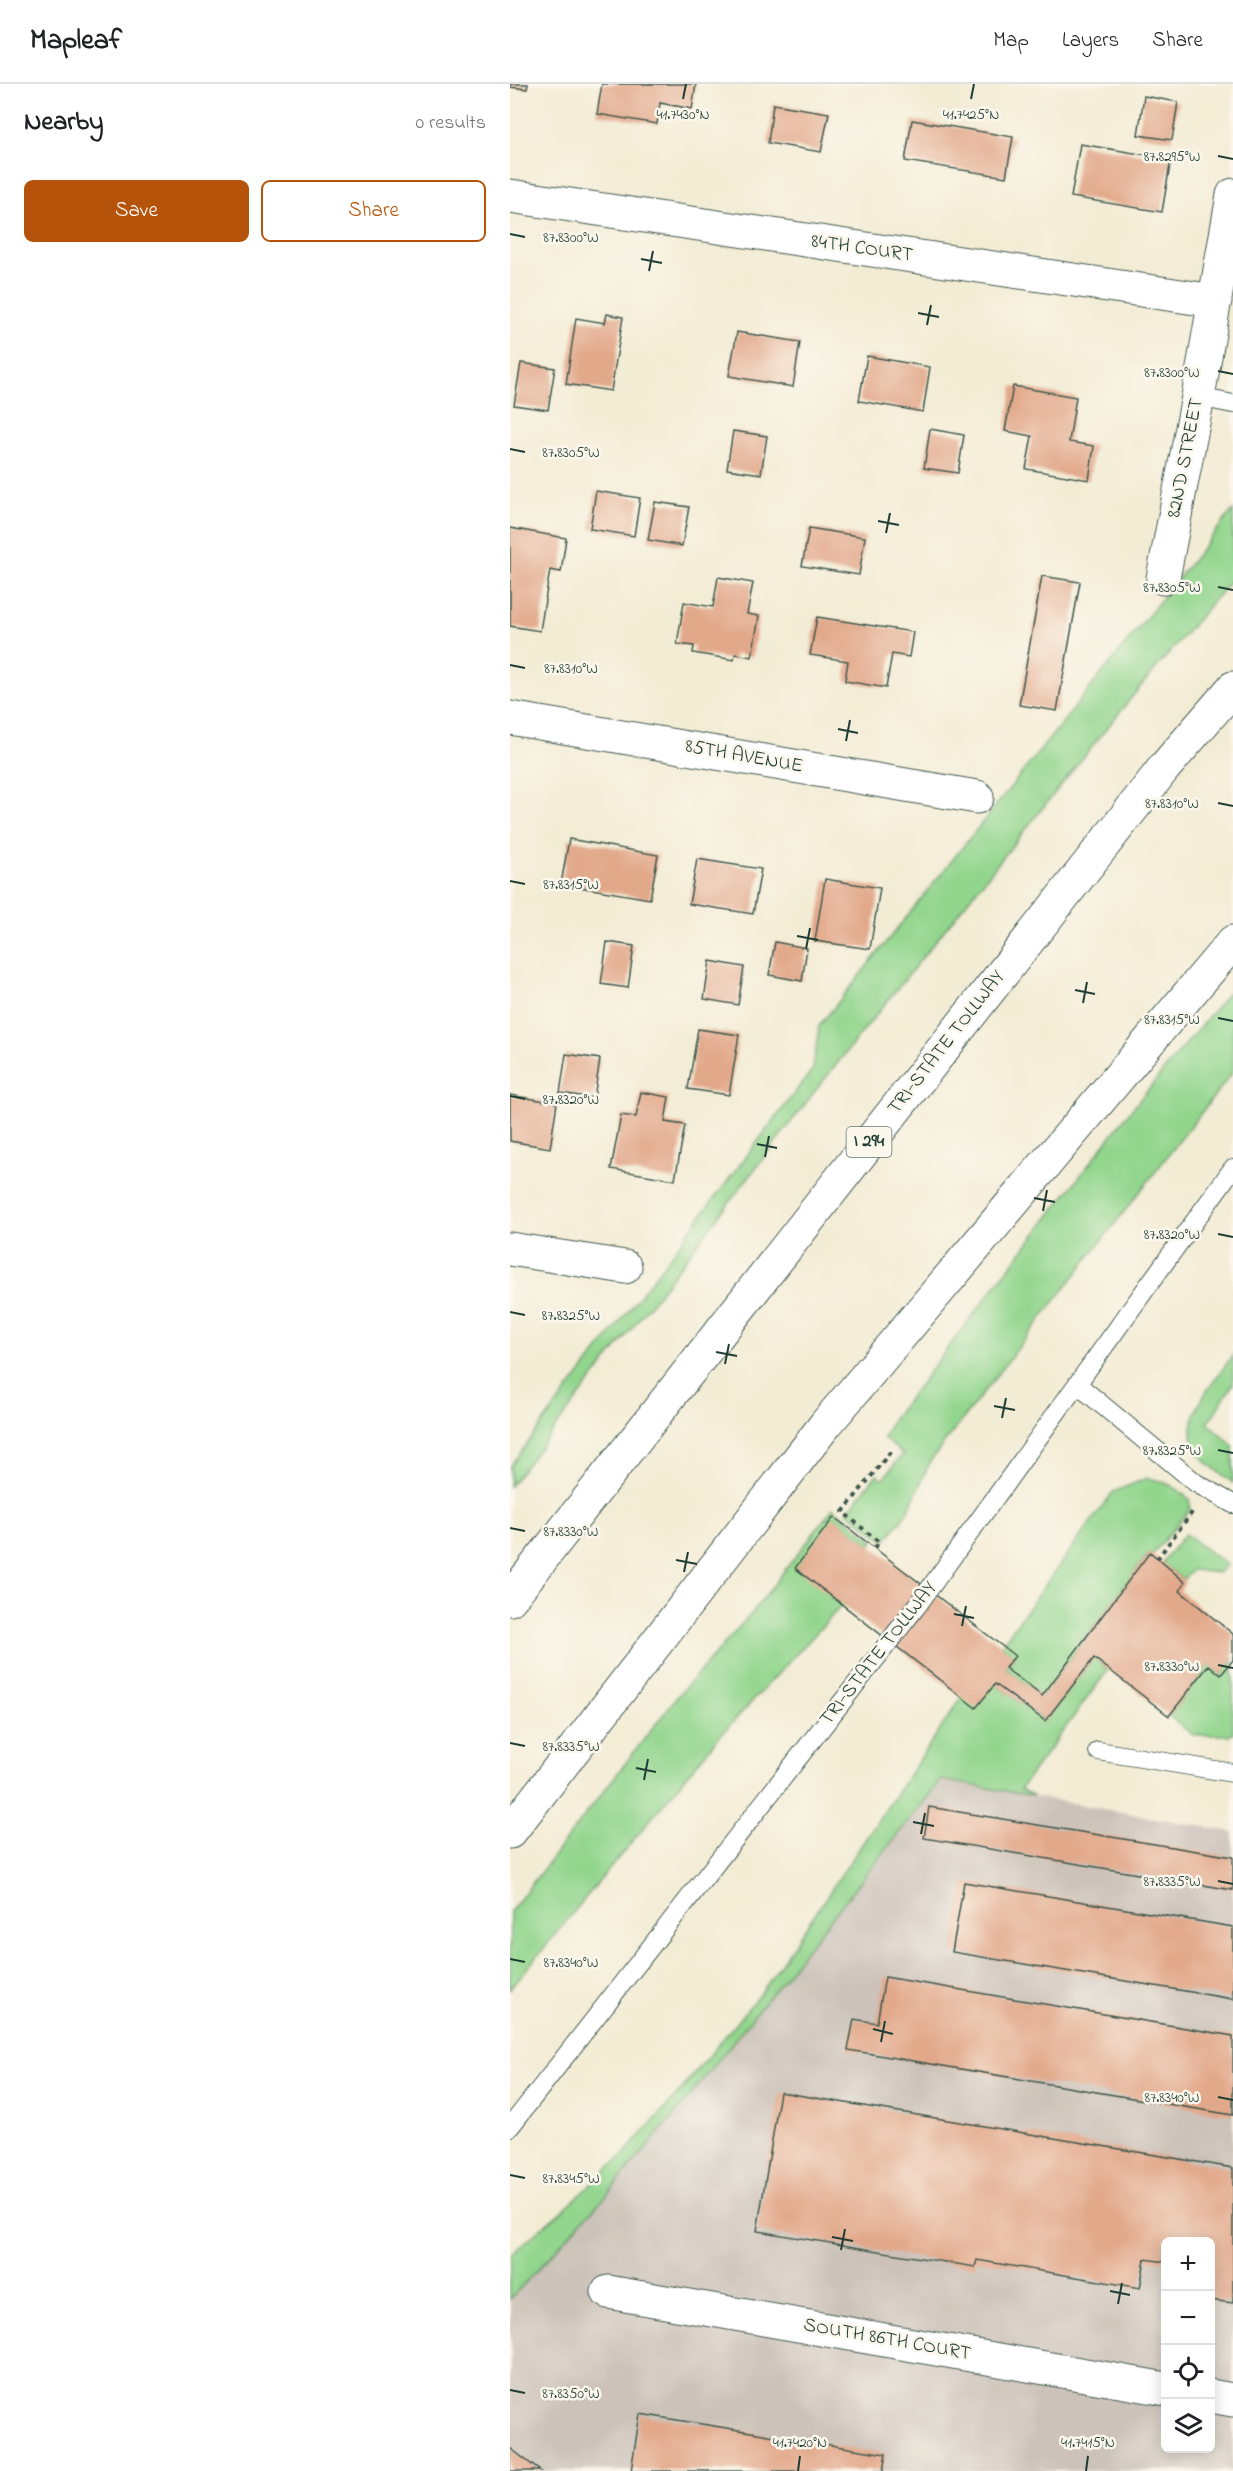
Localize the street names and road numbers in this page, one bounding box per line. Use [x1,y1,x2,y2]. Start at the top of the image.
street label: 84TH COURT [809,228,915,270]
street label: 82ND STREET [1160,396,1212,520]
street label: 85TH AVENUE [683,732,805,782]
street label: TRI-STATE TOLLWAY [881,965,1013,1121]
road number: I 294 [846,1127,892,1157]
street label: TRI-STATE TOLLWAY [813,1576,945,1732]
street label: SOUTH 86TH COURT [801,2311,973,2369]

